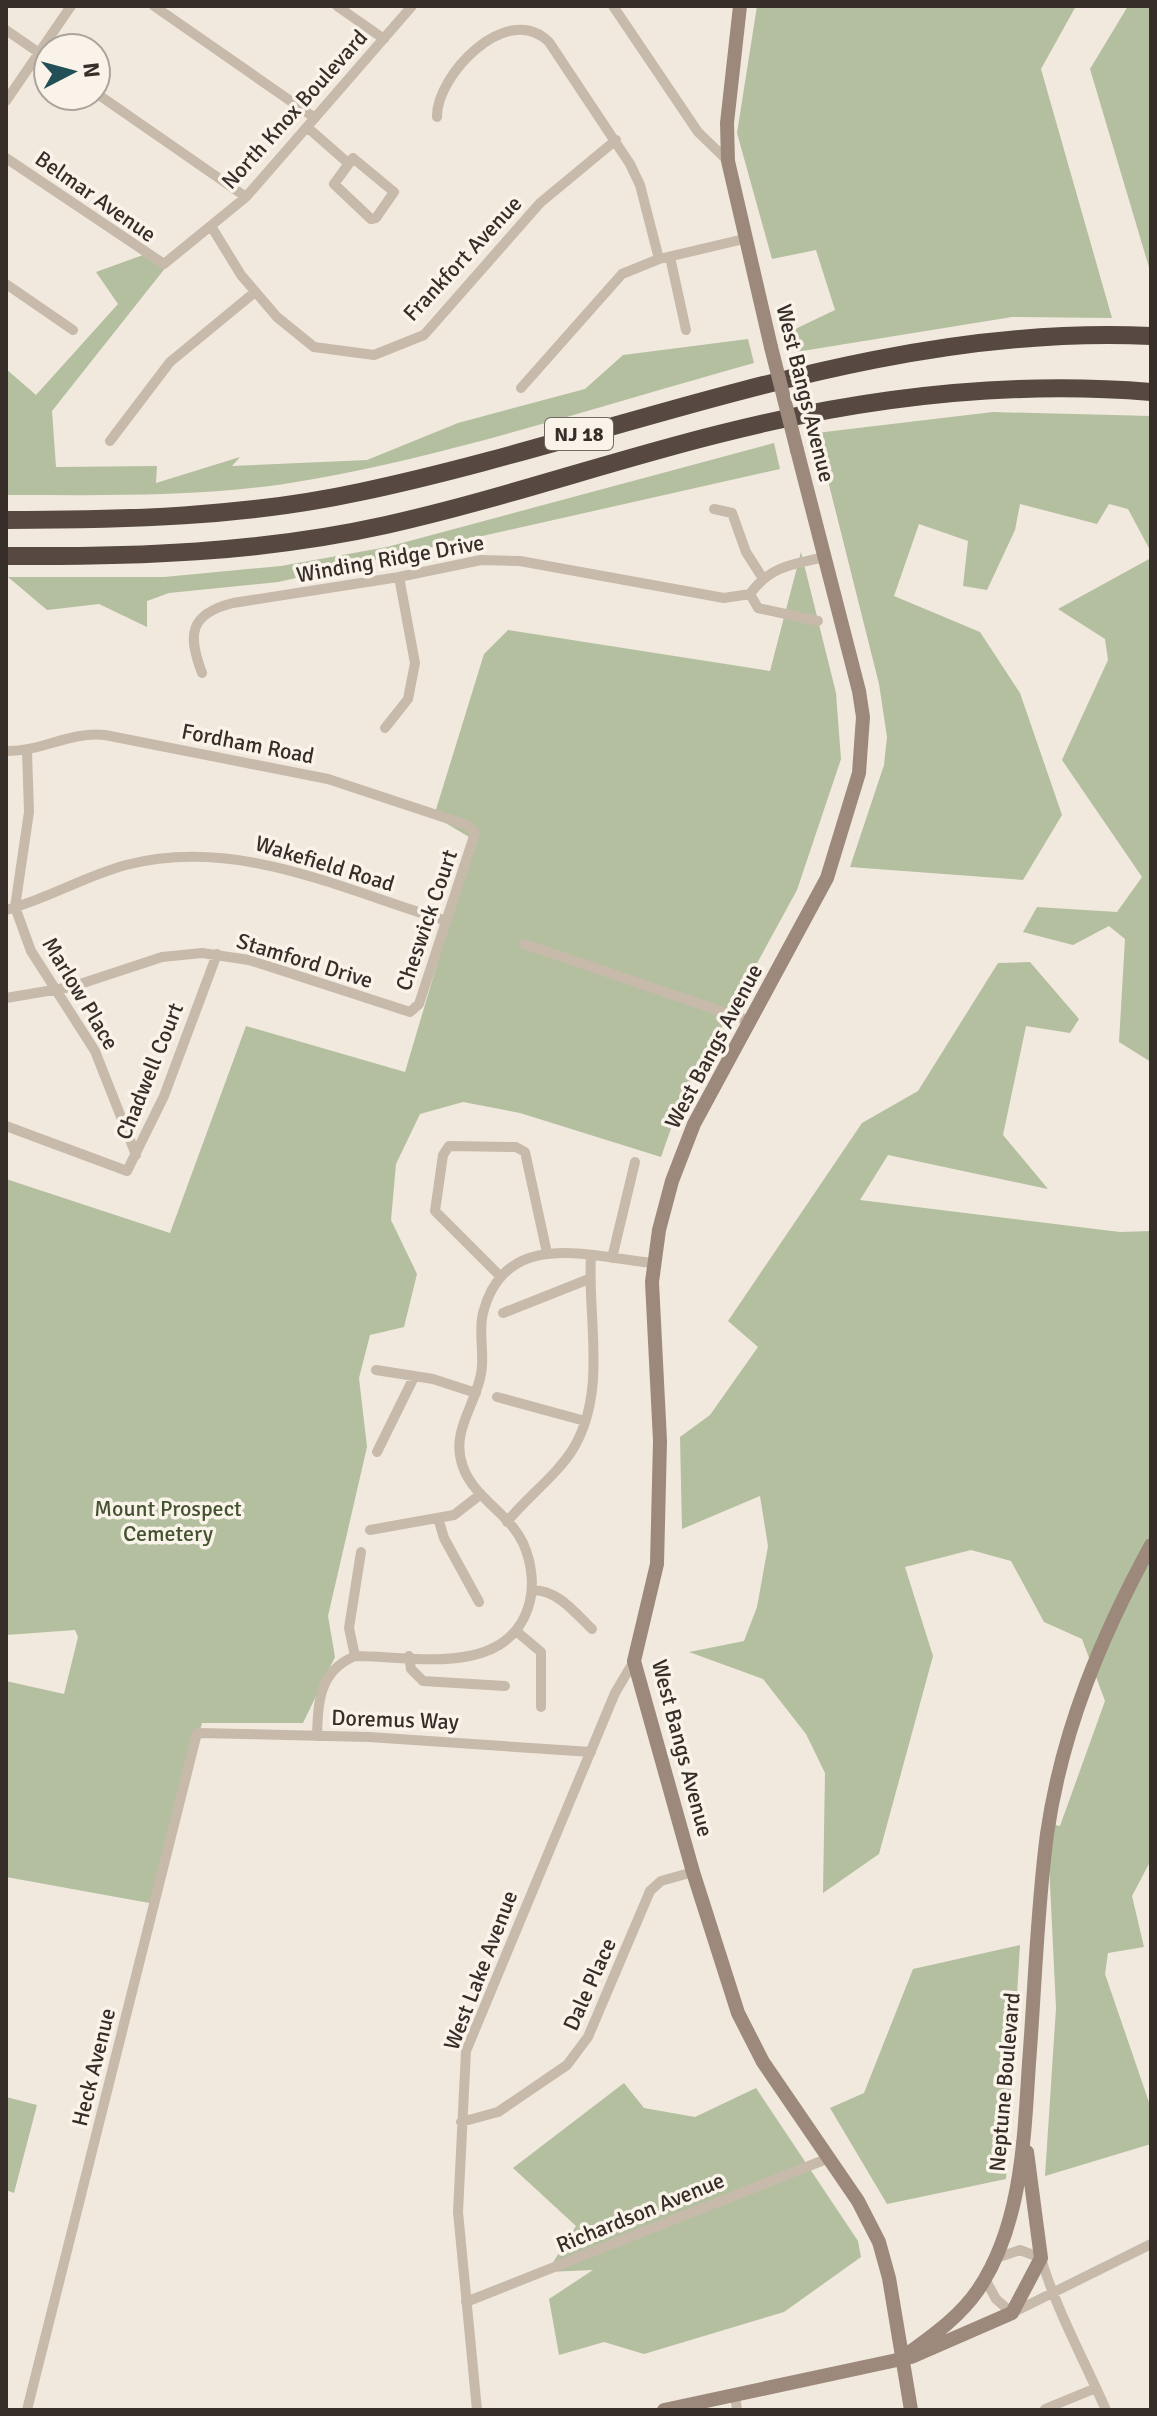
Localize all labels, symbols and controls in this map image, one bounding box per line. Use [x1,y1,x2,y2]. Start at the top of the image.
street label: North Knox Boulevard [216,24,373,195]
north arrow [32,32,112,112]
text: N [77,61,106,79]
street label: Belmar Avenue [30,145,161,248]
street label: Frankfort Avenue [397,190,527,327]
street label: West Bangs Avenue [770,301,841,485]
road number: NJ 18 [545,418,613,450]
street label: Winding Ridge Drive [294,529,486,588]
street label: Fordham Road [179,717,316,770]
street label: Wakefield Road [252,829,398,897]
street label: Cheswick Court [390,846,463,994]
street label: Stamford Drive [234,927,376,994]
street label: Marlow Place [36,932,125,1054]
street label: West Bangs Avenue [659,959,768,1133]
street label: Chadwell Court [110,999,189,1143]
park label: Mount Prospect Cemetery [94,1495,242,1547]
street label: West Bangs Avenue [646,1657,719,1840]
street label: Doremus Way [331,1704,460,1735]
street label: West Lake Avenue [438,1887,523,2054]
street label: Dale Place [557,1934,622,2035]
street label: Neptune Boulevard [983,1991,1026,2173]
street label: Heck Avenue [66,2005,121,2129]
street label: Richardson Avenue [552,2166,728,2259]

